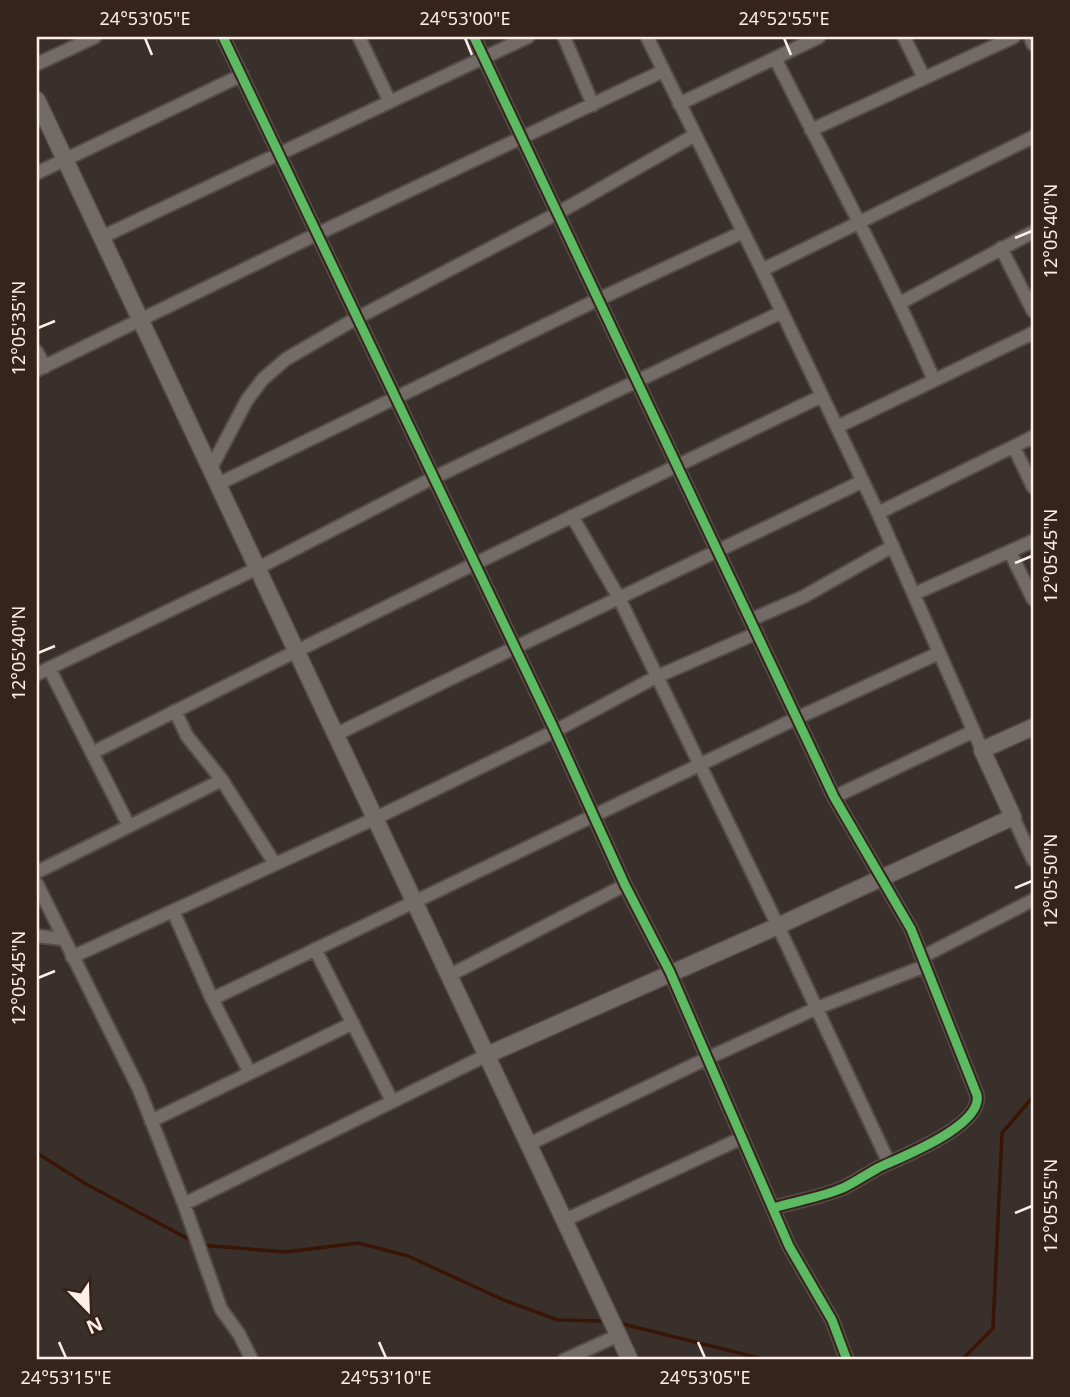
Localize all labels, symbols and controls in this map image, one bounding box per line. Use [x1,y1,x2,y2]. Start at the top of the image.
text: 24°53'05"E [100,6,190,30]
text: 24°53'00"E [420,6,510,30]
text: 24°52'55"E [739,6,829,30]
text: 12°05'40"N [1038,184,1062,278]
text: 12°05'35"N [6,281,30,375]
text: 12°05'45"N [1038,509,1062,603]
text: 12°05'40"N [6,606,30,700]
text: 12°05'50"N [1038,834,1062,928]
text: 12°05'45"N [6,931,30,1025]
text: 12°05'55"N [1038,1159,1062,1253]
north arrow [52,1274,122,1344]
text: N [82,1311,107,1341]
text: 24°53'15"E [21,1365,111,1389]
text: 24°53'10"E [341,1365,431,1389]
text: 24°53'05"E [660,1365,750,1389]

